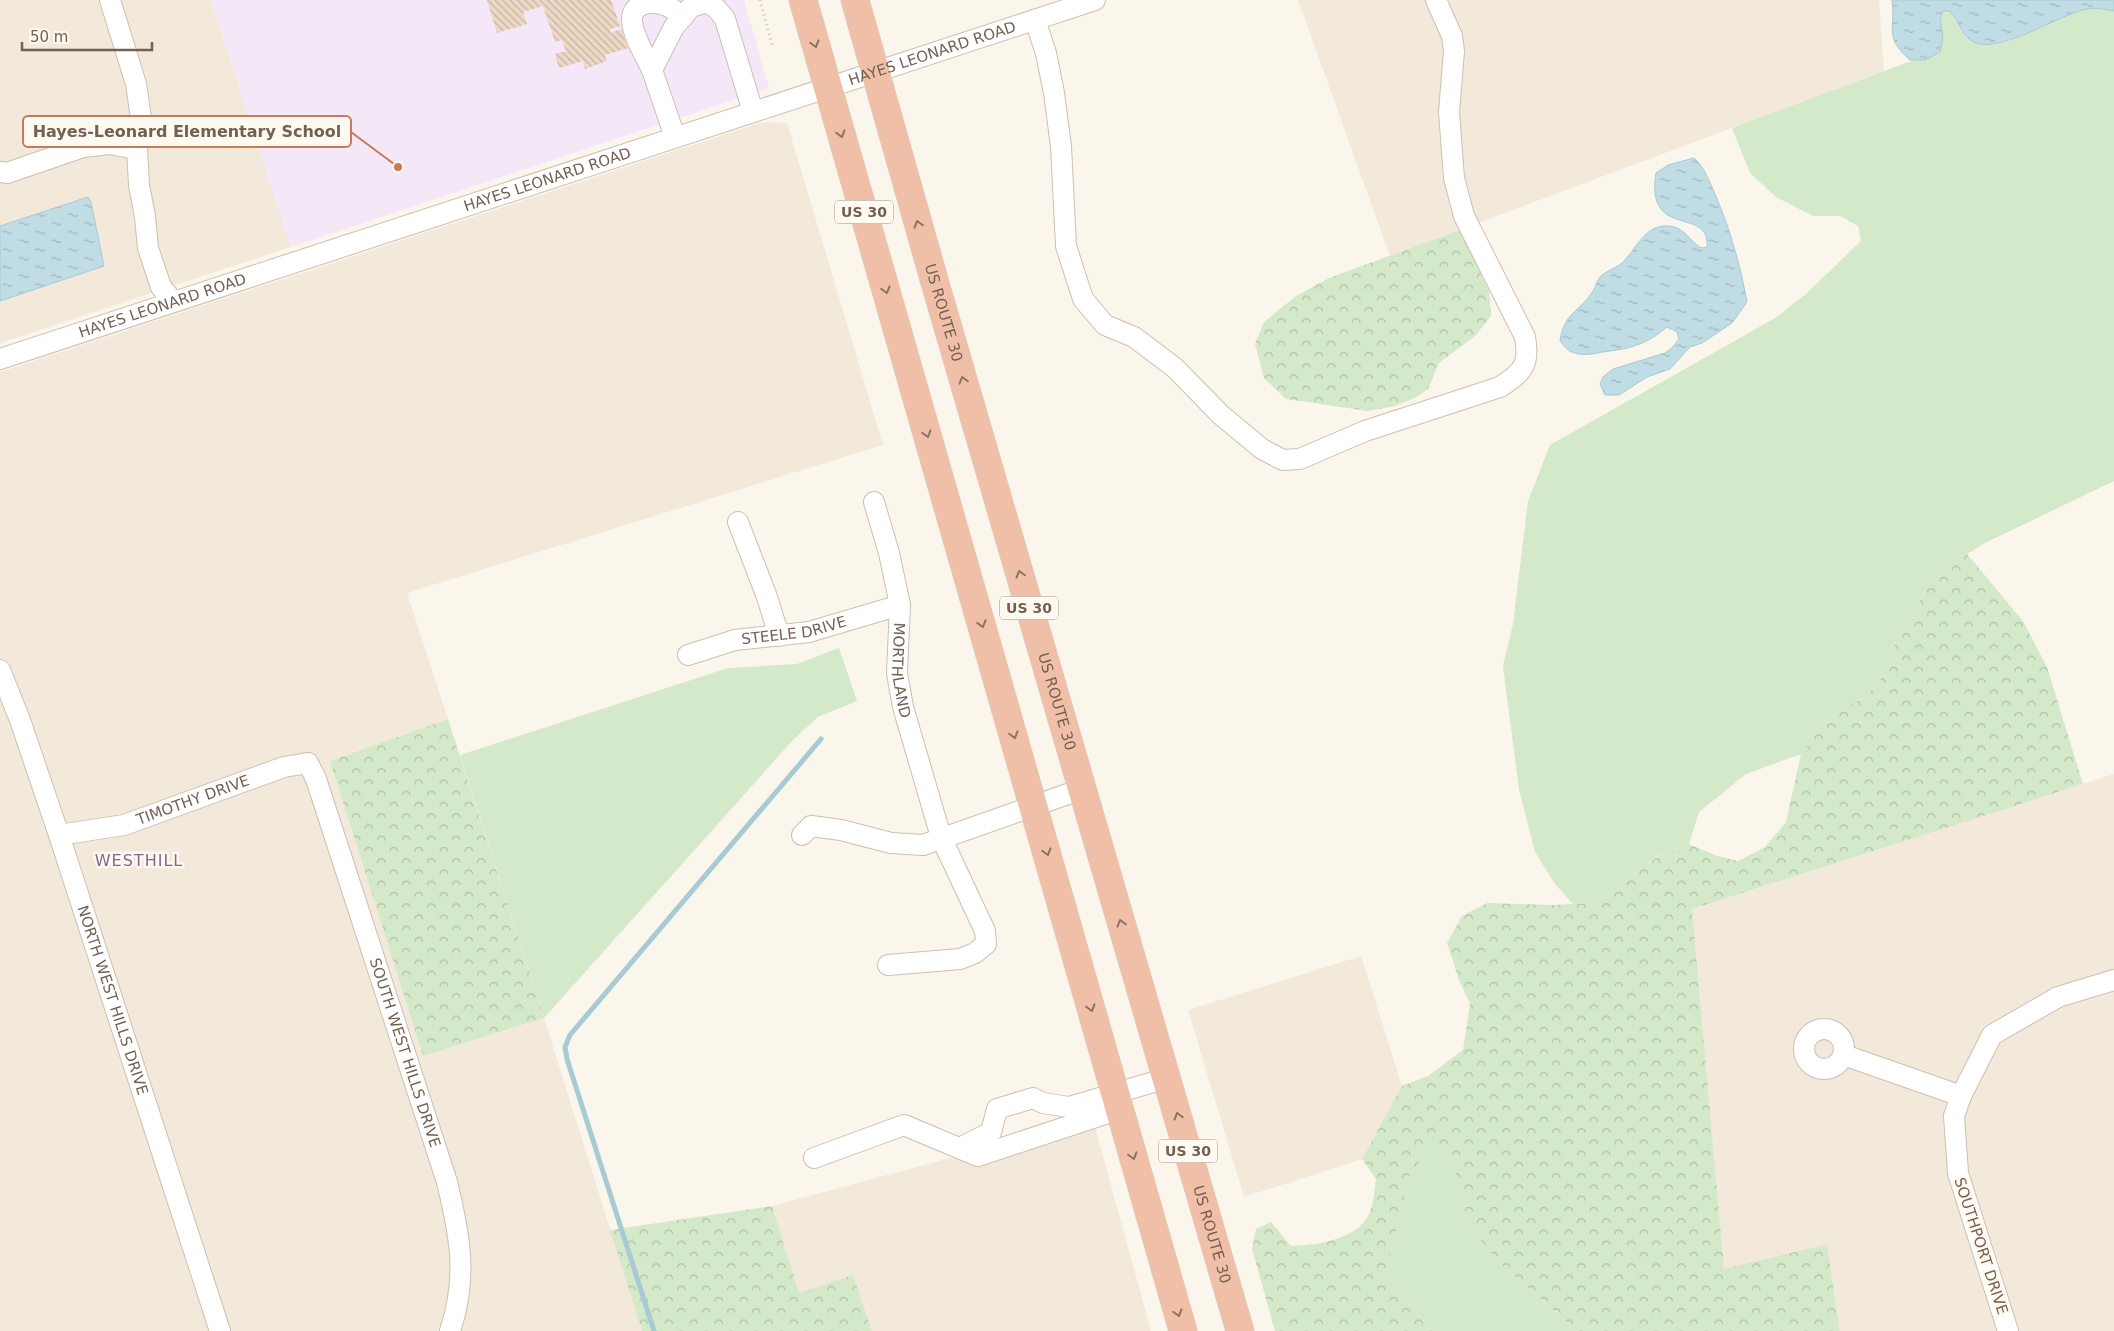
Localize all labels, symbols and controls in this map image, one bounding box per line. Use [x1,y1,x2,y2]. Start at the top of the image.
street label: HAYES LEONARD ROAD [846,18,1018,89]
scale bar [22,20,152,52]
text: 50 m [30,28,68,46]
one-way arrow [810,39,820,47]
callout: Hayes-Leonard Elementary School [23,116,351,147]
text: Hayes-Leonard Elementary School [33,122,341,141]
one-way arrow [836,130,846,138]
street label: HAYES LEONARD ROAD [461,144,633,215]
road number: US 30 [835,200,893,223]
one-way arrow [913,220,924,228]
street label: US ROUTE 30 [921,262,966,364]
street label: HAYES LEONARD ROAD [76,270,248,342]
one-way arrow [881,286,891,294]
one-way arrow [958,377,968,385]
one-way arrow [922,430,932,438]
one-way arrow [1015,571,1025,579]
road number: US 30 [1000,596,1058,620]
street label: STEELE DRIVE [740,612,848,648]
one-way arrow [976,620,986,628]
street label: MORTHLAND [888,622,915,720]
street label: US ROUTE 30 [1034,651,1080,753]
one-way arrow [1008,731,1018,739]
street label: TIMOTHY DRIVE [133,771,252,829]
one-way arrow [1041,848,1052,856]
district label: WESTHILL [95,851,183,870]
street label: NORTH WEST HILLS DRIVE [73,903,152,1097]
one-way arrow [1117,920,1127,928]
street label: SOUTH WEST HILLS DRIVE [366,956,444,1150]
one-way arrow [1086,1004,1096,1012]
one-way arrow [1173,1113,1183,1121]
road number: US 30 [1159,1140,1217,1162]
one-way arrow [1128,1152,1138,1160]
street label: SOUTHPORT DRIVE [1950,1175,2012,1317]
street label: US ROUTE 30 [1189,1183,1235,1285]
one-way arrow [1172,1308,1182,1316]

